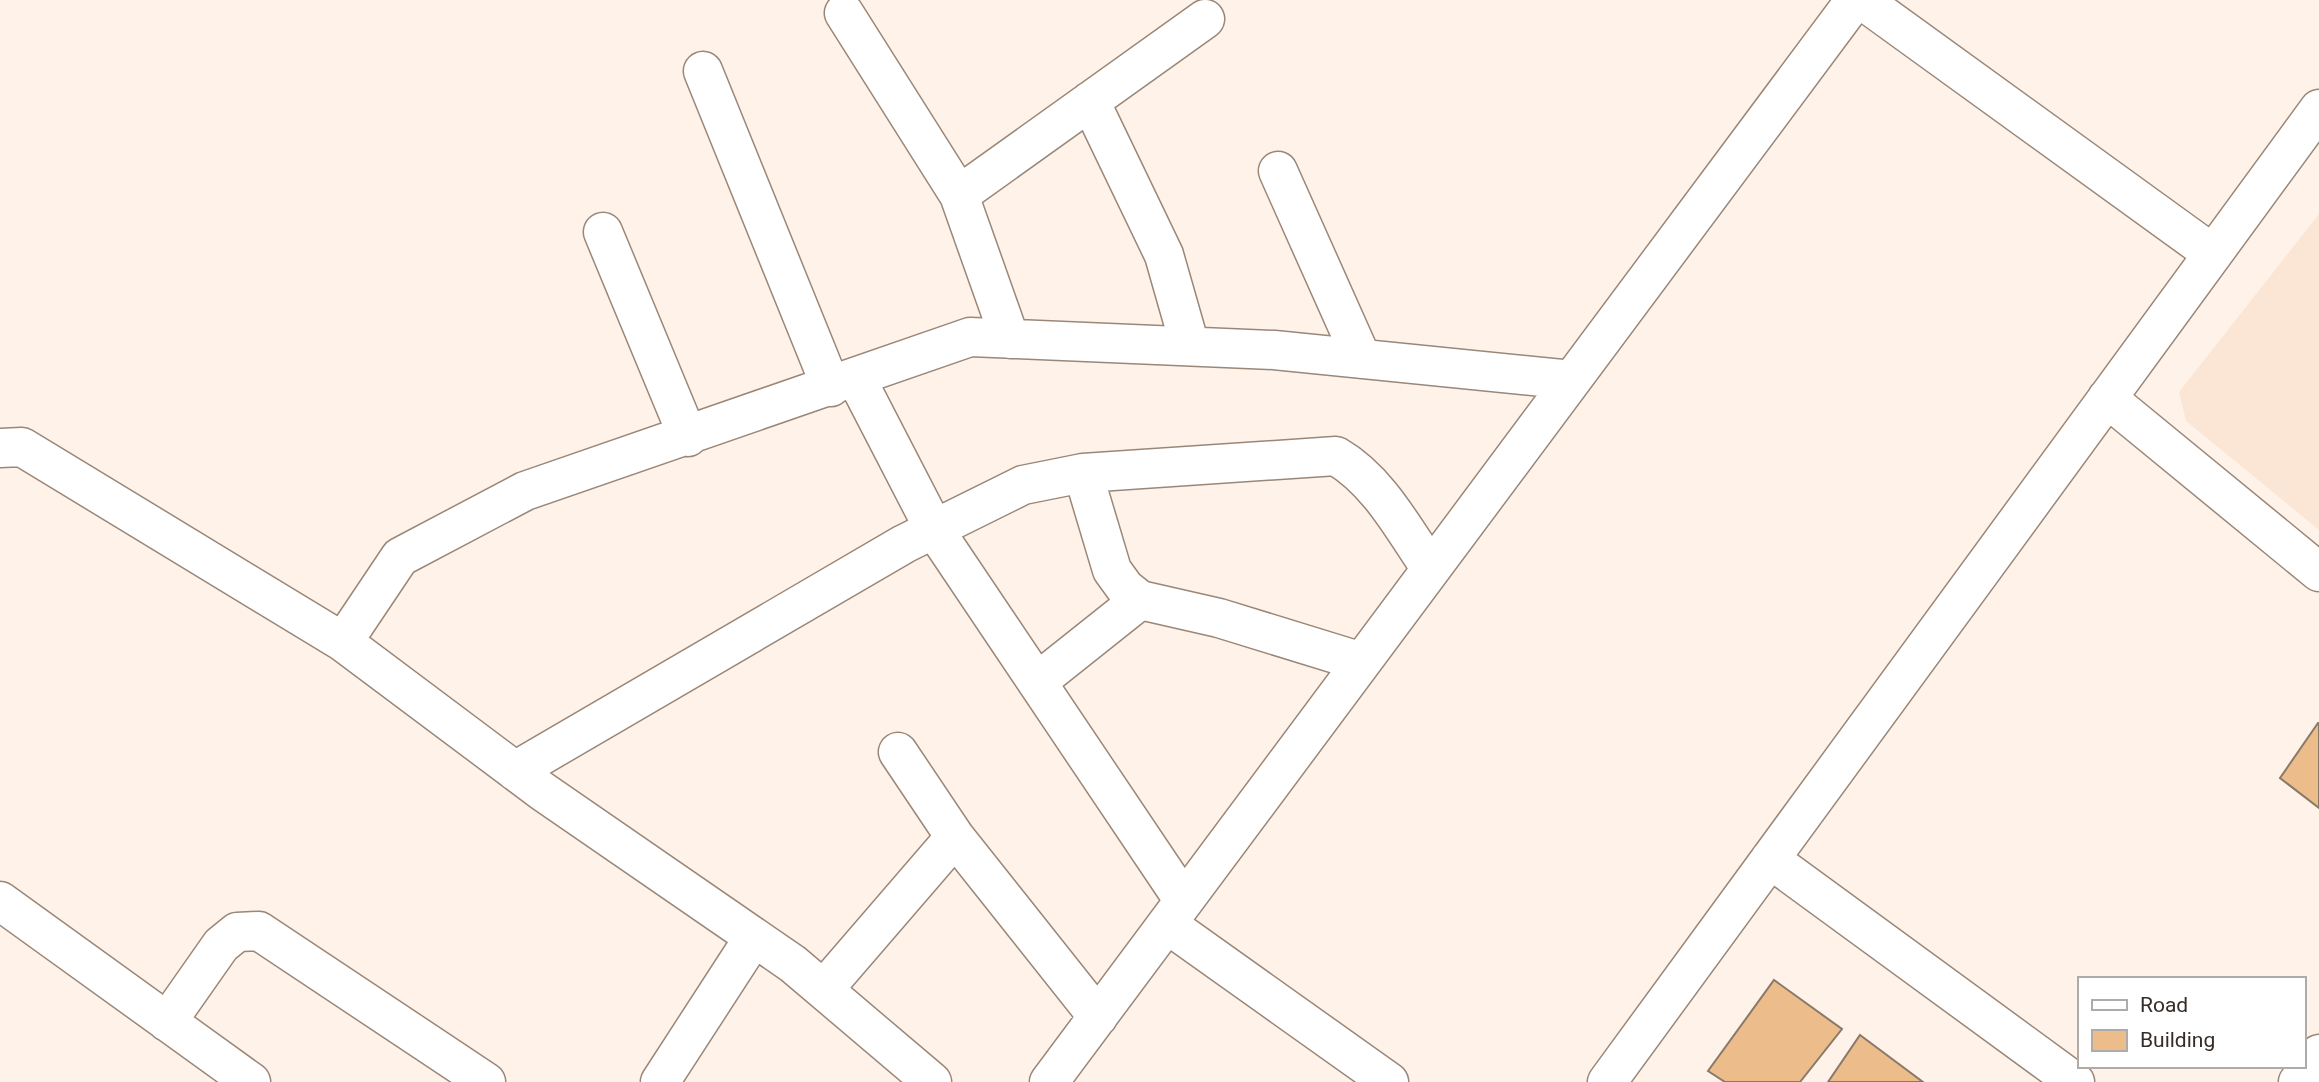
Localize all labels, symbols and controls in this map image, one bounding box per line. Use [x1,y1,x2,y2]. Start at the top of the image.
legend [2078,977,2305,1068]
text: Road [2140,993,2188,1017]
text: Building [2140,1028,2215,1052]

